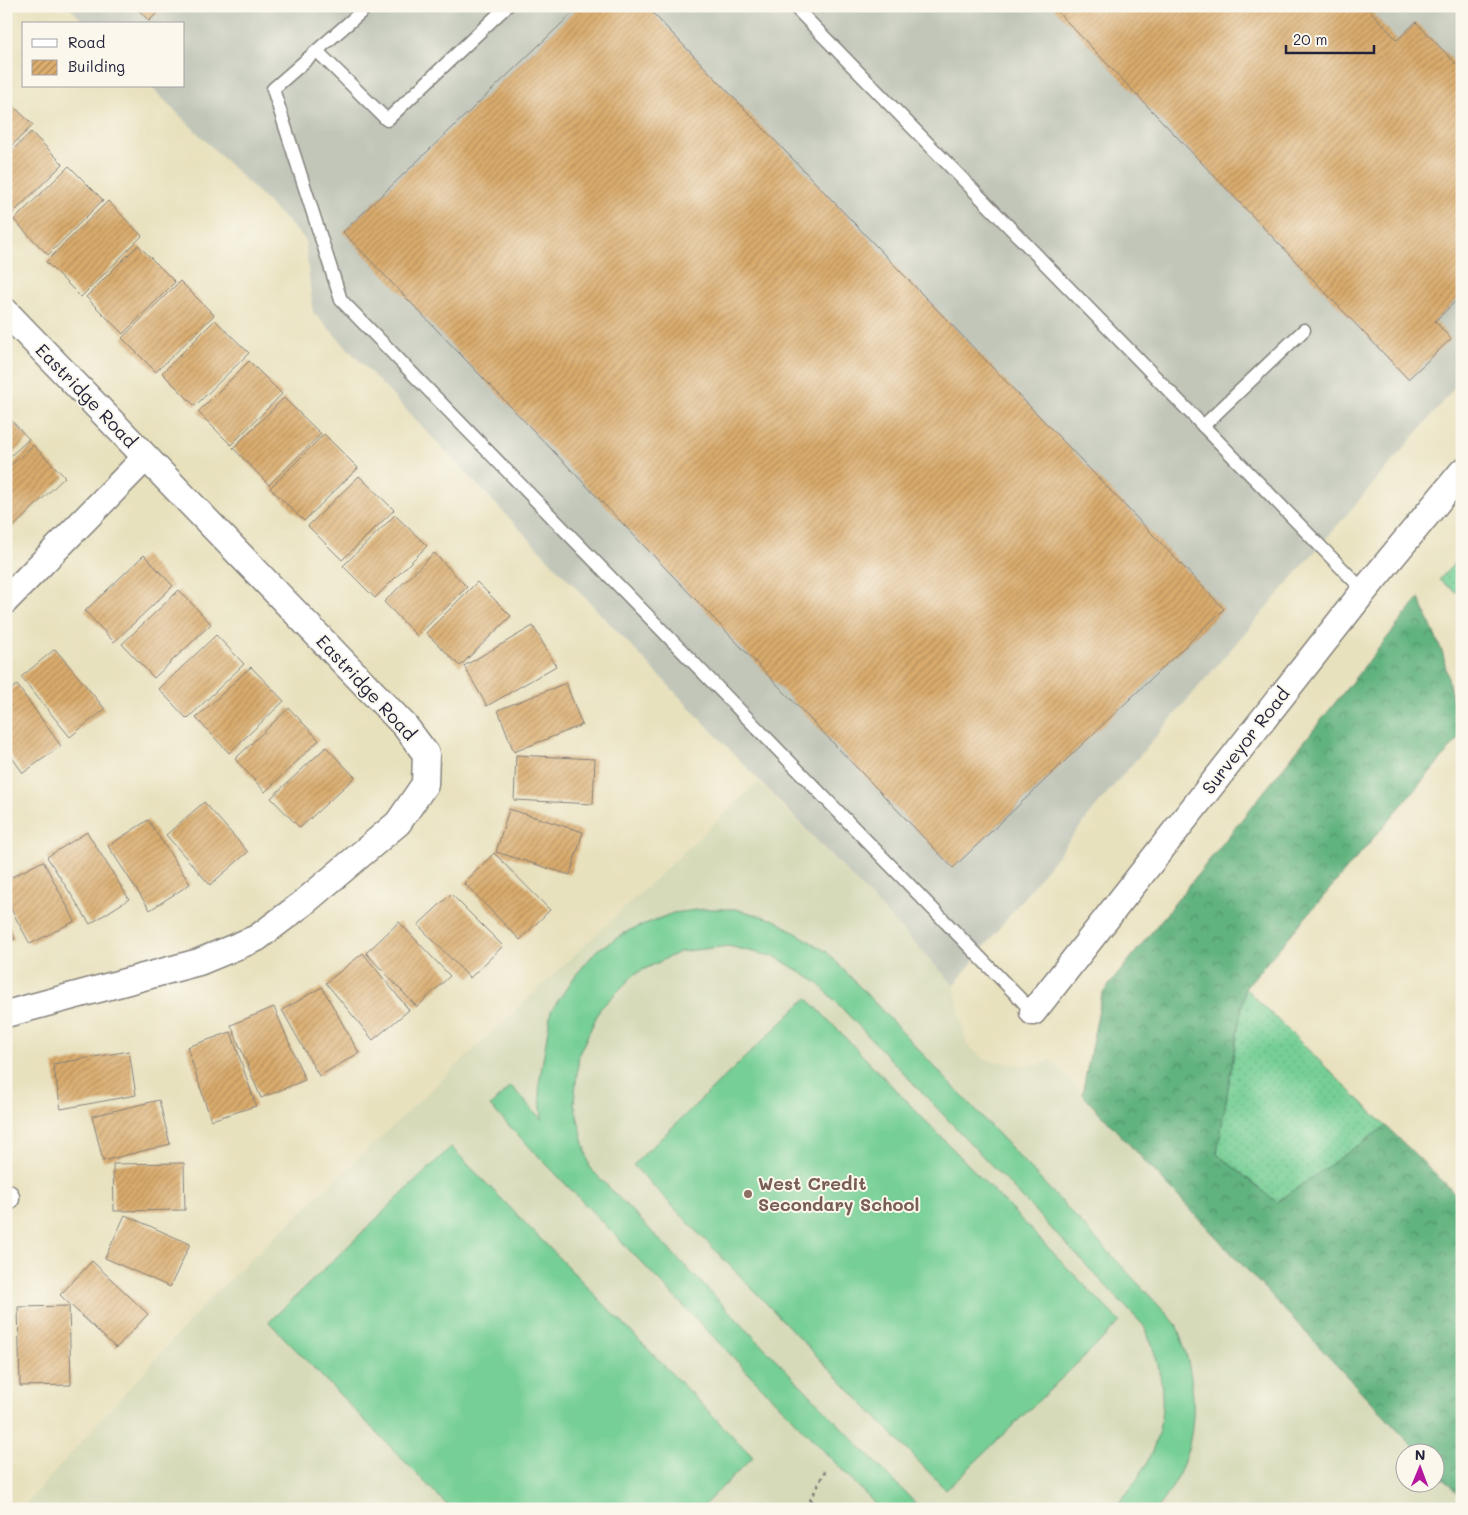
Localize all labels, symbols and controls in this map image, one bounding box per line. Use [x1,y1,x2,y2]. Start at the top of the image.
legend [22,22,185,88]
scale bar [1286,22,1373,54]
text: 20 m [1293,29,1327,49]
text: Road [68,32,105,52]
text: Building [68,56,125,76]
street label: Eastridge Road [31,338,143,453]
street label: Eastridge Road [311,629,422,745]
street label: Surveyor Road [1196,682,1294,799]
place label: West Credit Secondary School [758,1171,919,1216]
marker: West Credit Secondary School [742,1188,754,1200]
north arrow [1396,1442,1446,1492]
text: N [1415,1445,1426,1464]

